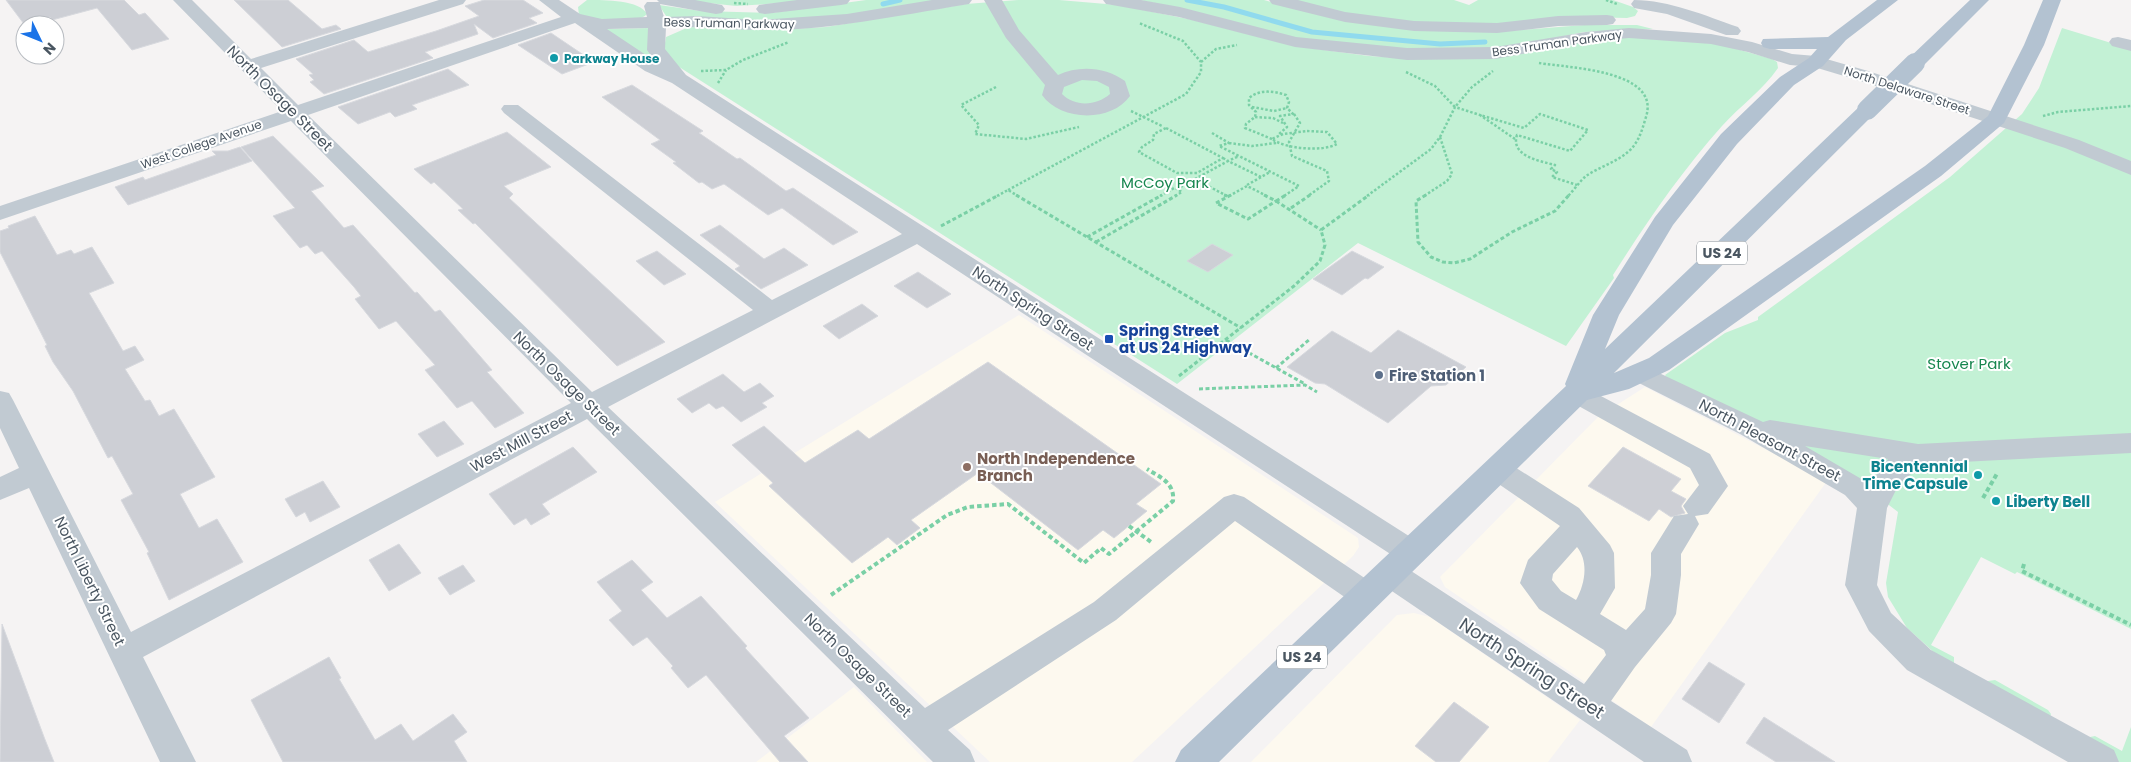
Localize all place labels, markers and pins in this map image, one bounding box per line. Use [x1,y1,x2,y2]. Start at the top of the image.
place label: Parkway House [564,50,660,67]
marker: Parkway House [548,52,560,64]
place label: Spring Street at US 24 Highway [1119,320,1252,358]
marker: Spring Street at US 24 Highway [1103,333,1115,345]
place label: Fire Station 1 [1389,365,1485,386]
marker: Fire Station 1 [1373,369,1385,381]
place label: North Independence Branch [977,448,1135,486]
place label: Bicentennial Time Capsule [1862,456,1968,494]
marker: North Independence Branch [961,461,973,473]
marker: Bicentennial Time Capsule [1972,469,1984,481]
place label: Liberty Bell [2006,491,2090,512]
marker: Liberty Bell [1990,495,2002,507]

